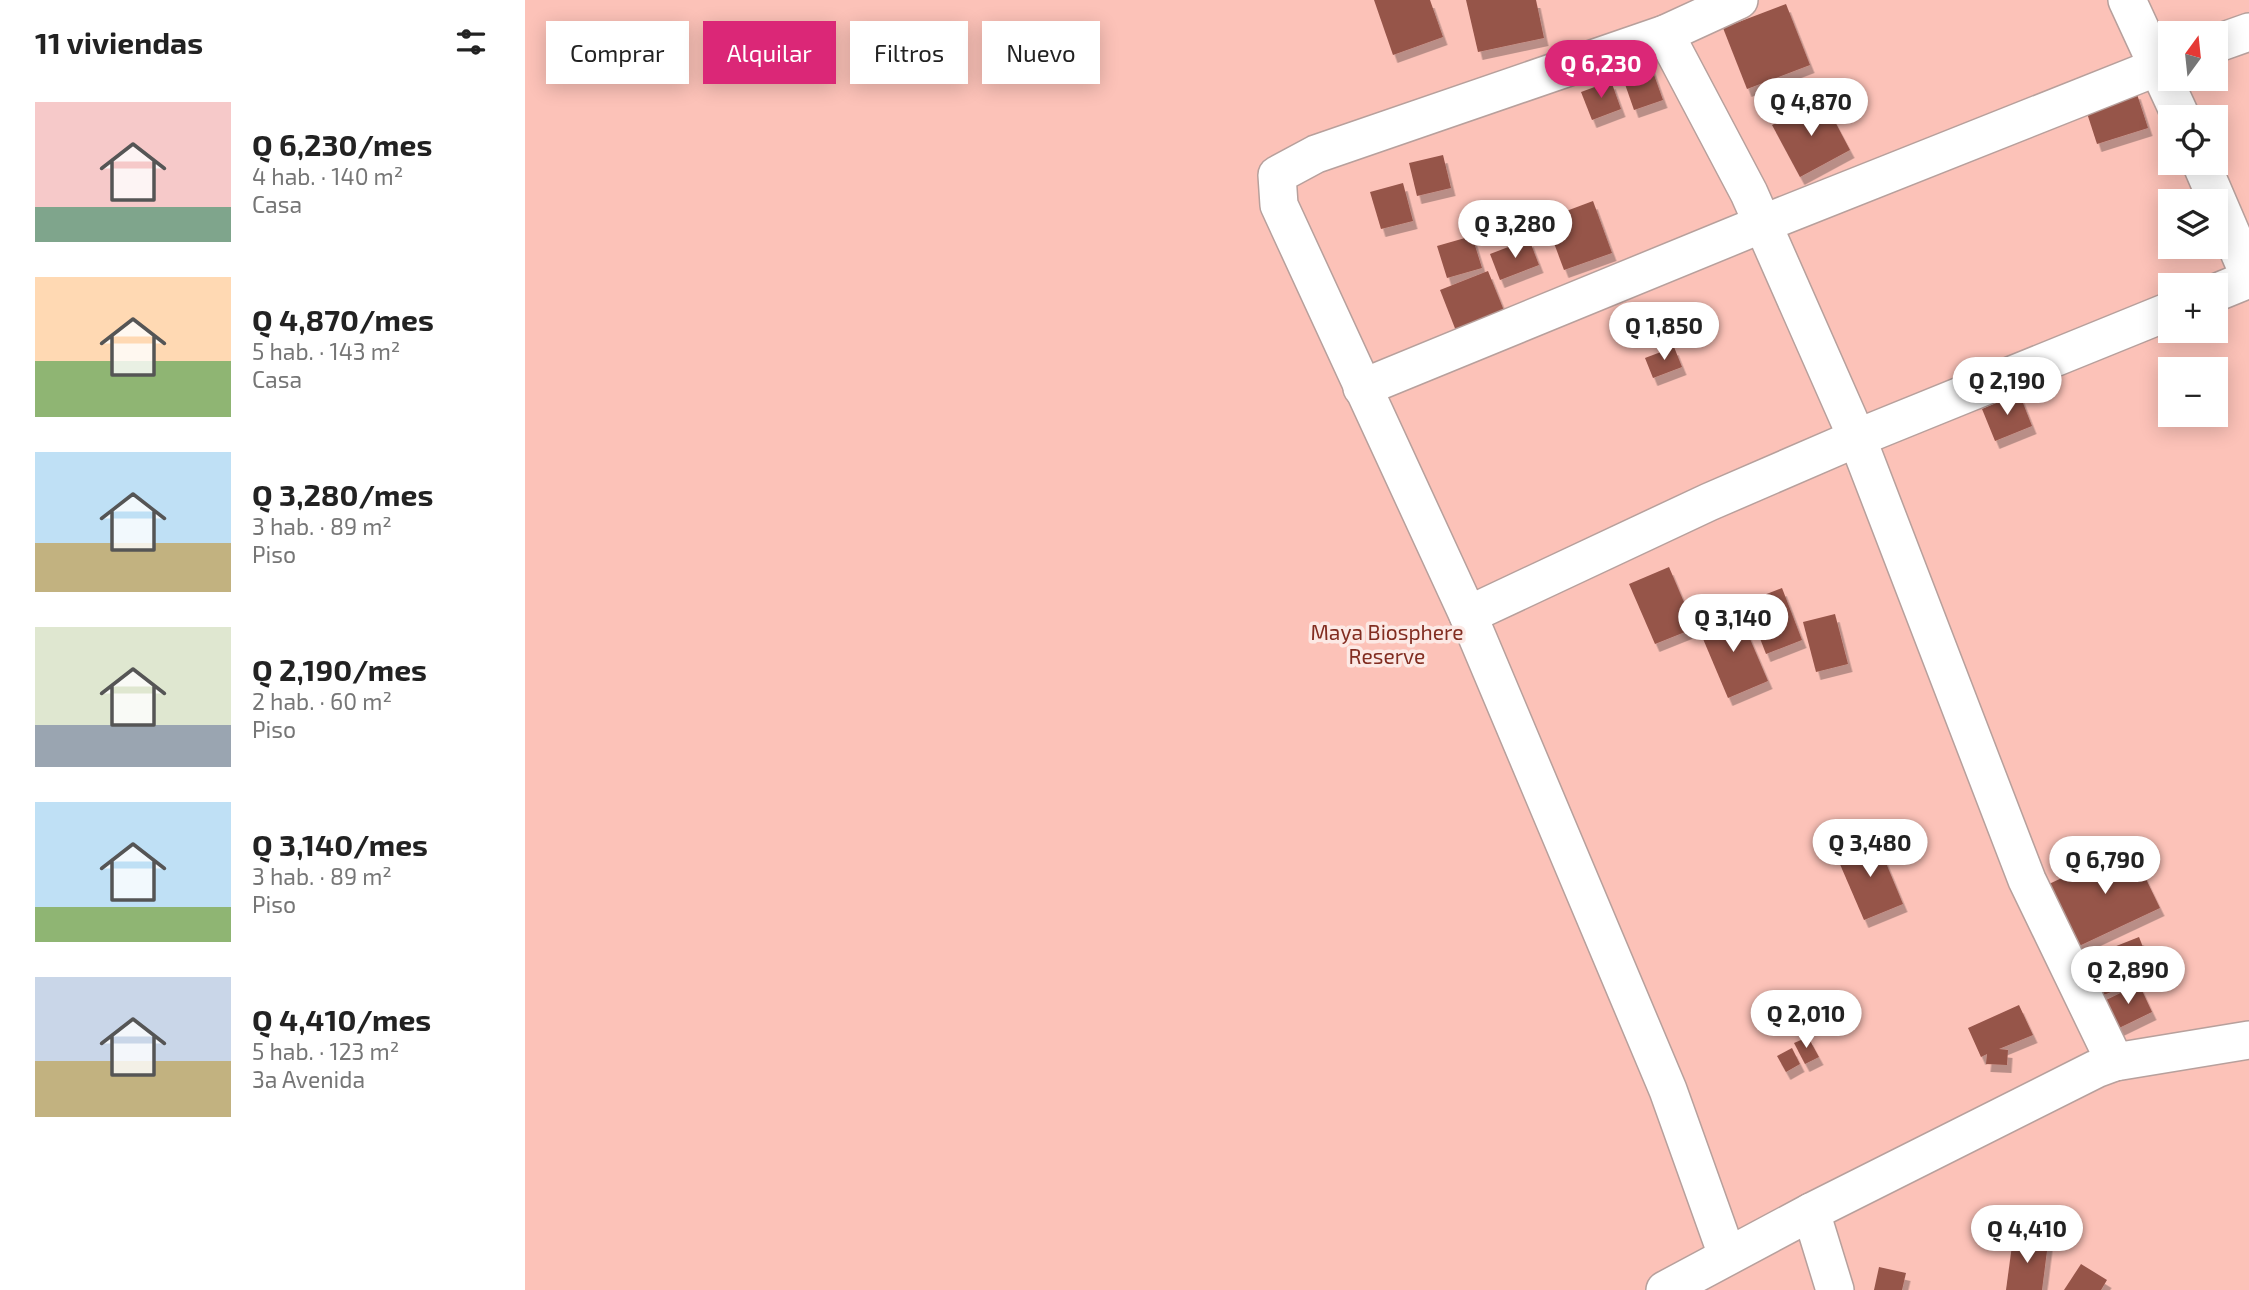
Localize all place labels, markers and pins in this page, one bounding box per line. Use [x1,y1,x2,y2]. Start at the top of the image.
pin: Q 6,230 [1536,41,1666,100]
pin: Q 4,870 [1746,78,1876,138]
pin: Q 3,280 [1450,201,1580,260]
pin: Q 1,850 [1599,302,1729,362]
pin: Q 2,190 [1942,358,2072,417]
pin: Q 3,140 [1668,594,1798,654]
pin: Q 3,480 [1805,820,1935,879]
pin: Q 6,790 [2040,836,2170,896]
pin: Q 2,890 [2063,946,2193,1006]
pin: Q 2,010 [1741,990,1871,1050]
pin: Q 4,410 [1962,1206,2092,1265]

